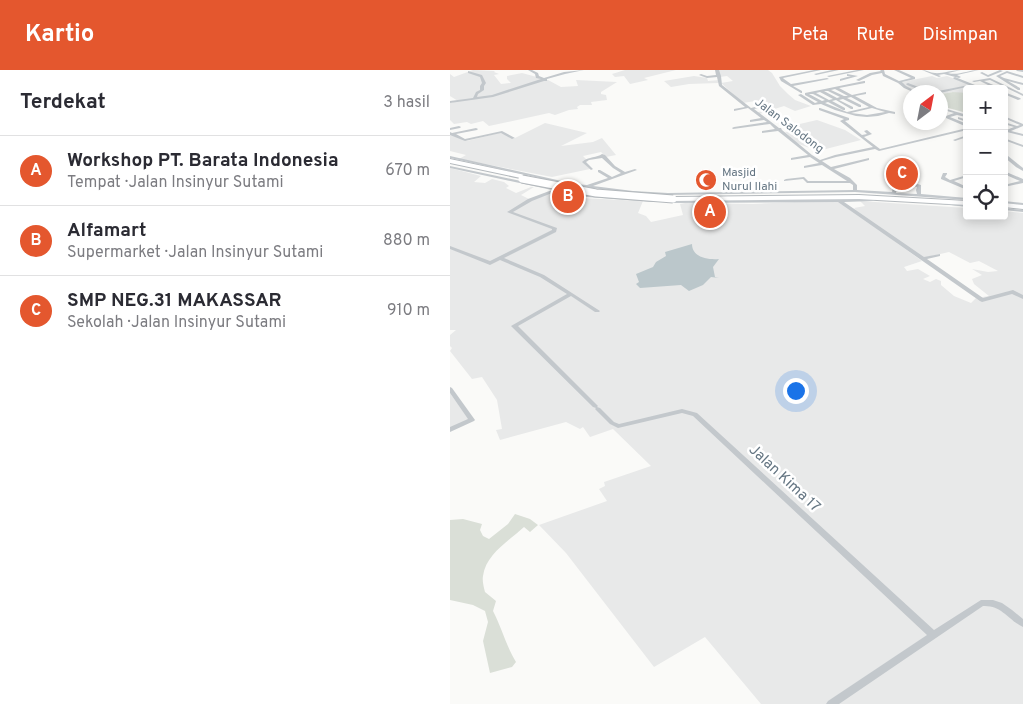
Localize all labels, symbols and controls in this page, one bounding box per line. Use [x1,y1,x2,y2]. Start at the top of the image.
text: Kartio [25,20,94,50]
text: Peta [791,24,828,47]
text: Rute [856,24,894,47]
text: Disimpan [922,24,998,47]
north arrow [903,85,948,130]
map controls [963,85,1008,220]
button: + [963,85,1008,130]
text: Terdekat [20,89,106,116]
text: 3 hasil [383,93,430,113]
street label: Jalan Salodong [751,95,827,157]
button: − [963,130,1008,175]
text: Workshop PT. Barata Indonesia [67,149,339,173]
pin: C [886,155,918,193]
text: A [30,161,42,181]
text: 670 m [385,161,430,181]
place label: Masjid Nurul Ilahi [722,165,777,195]
mosque icon: Masjid Nurul Ilahi [694,168,718,192]
text: Tempat · Jalan Insinyur Sutami [67,173,284,193]
button: locate [963,175,1008,220]
pin: B [552,178,584,216]
pin: A [694,193,726,231]
text: Alfamart [67,219,147,243]
text: B [30,231,42,251]
text: 880 m [383,231,430,251]
text: Supermarket · Jalan Insinyur Sutami [67,243,323,263]
text: SMP NEG.31 MAKASSAR [67,289,282,313]
text: C [31,301,41,321]
text: 910 m [387,301,430,321]
text: Sekolah · Jalan Insinyur Sutami [67,313,286,333]
your location [783,378,809,404]
street label: Jalan Kima 17 [744,441,824,517]

